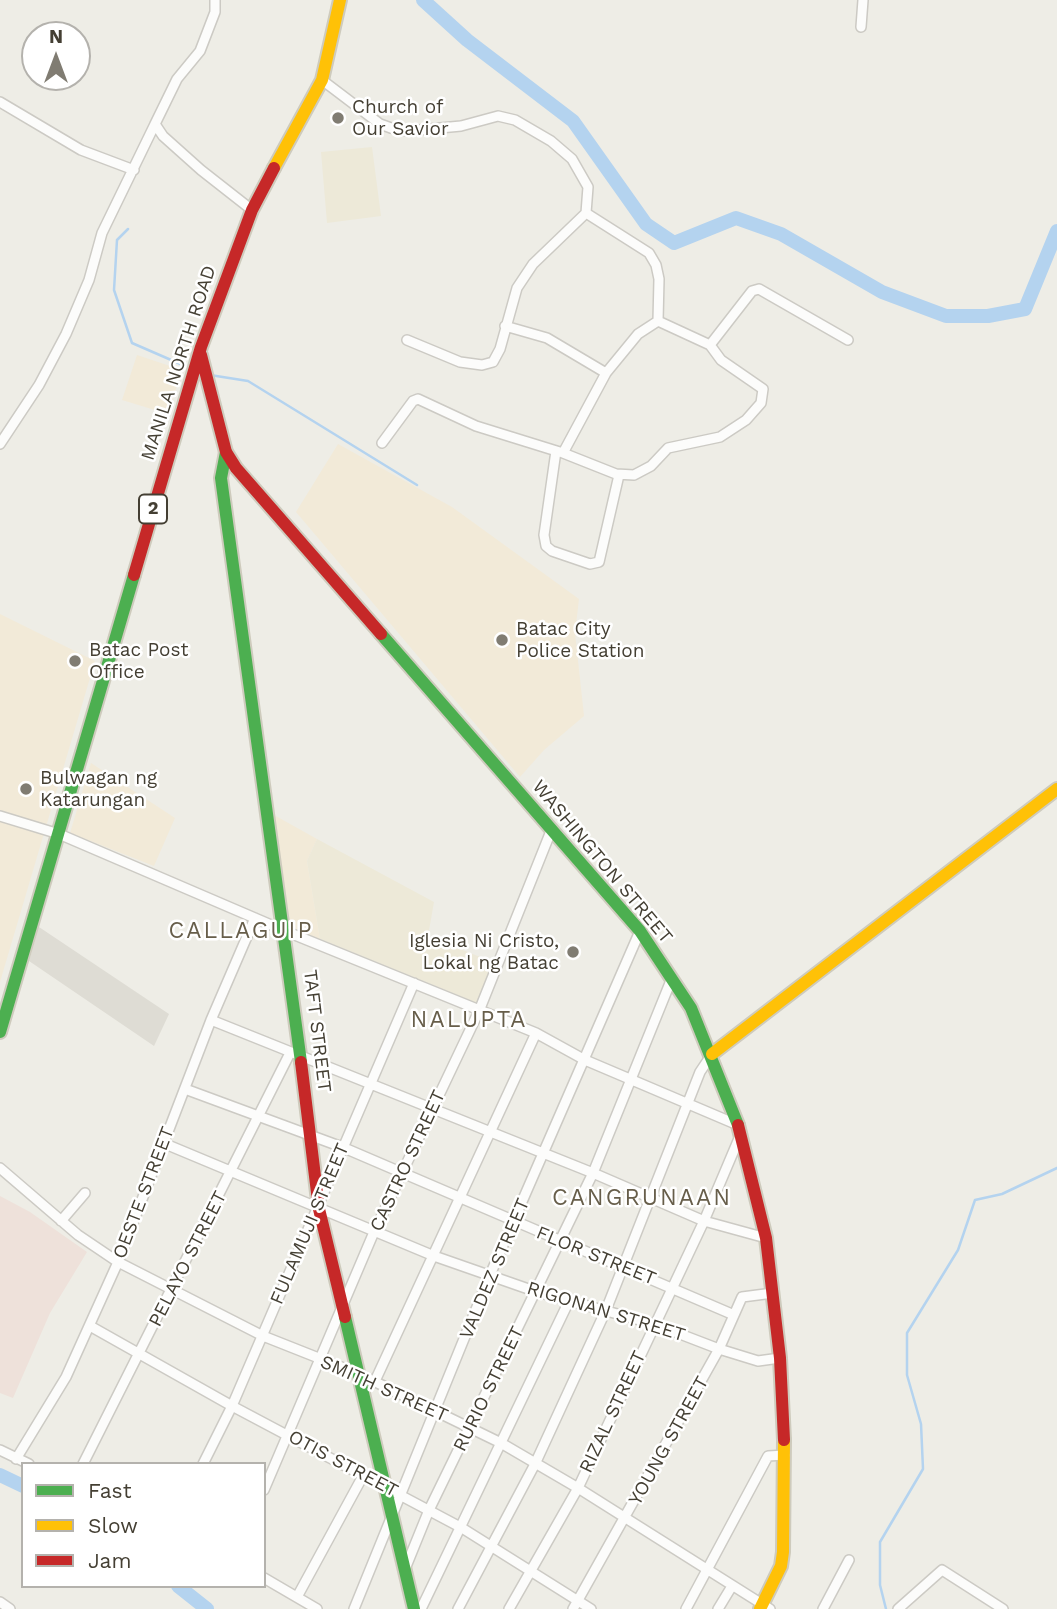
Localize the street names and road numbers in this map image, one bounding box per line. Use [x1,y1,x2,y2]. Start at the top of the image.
street label: MANILA NORTH ROAD [137,263,221,463]
road number: 2 [139,494,167,524]
street label: WASHINGTON STREET [527,776,677,948]
street label: TAFT STREET [298,968,336,1094]
street label: CASTRO STREET [365,1087,451,1235]
street label: OESTE STREET [108,1124,180,1262]
street label: FULAMUJI STREET [266,1140,354,1308]
street label: PELAYO STREET [144,1187,232,1331]
street label: VALDEZ STREET [455,1195,535,1343]
street label: FLOR STREET [533,1222,659,1290]
street label: RIGONAN STREET [524,1277,688,1347]
street label: RURIO STREET [449,1323,529,1455]
street label: RIZAL STREET [575,1347,651,1477]
street label: SMITH STREET [317,1351,451,1427]
street label: YOUNG STREET [624,1373,714,1509]
street label: OTIS STREET [284,1426,402,1502]

